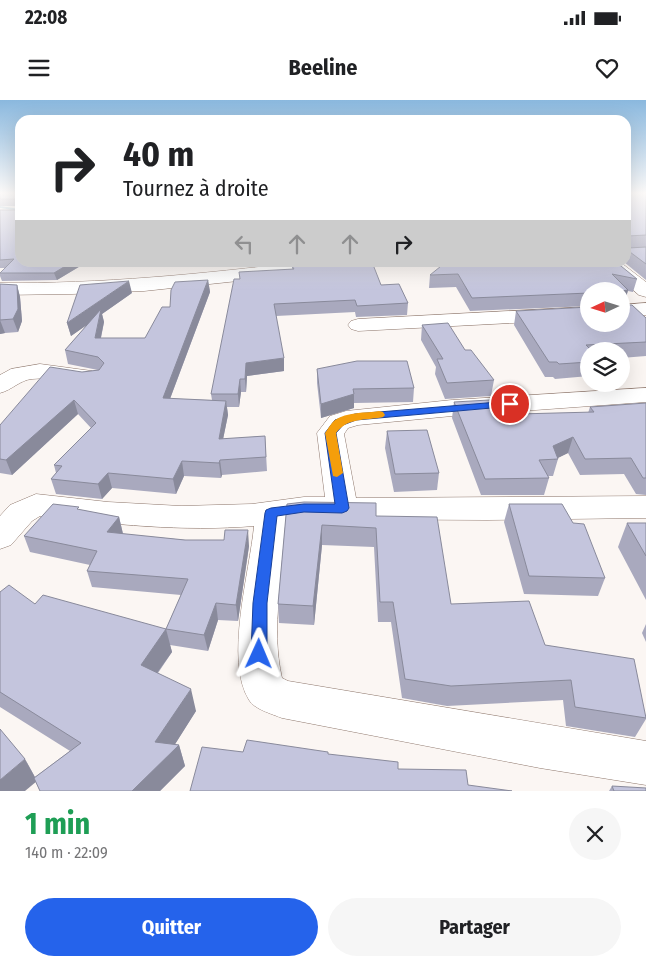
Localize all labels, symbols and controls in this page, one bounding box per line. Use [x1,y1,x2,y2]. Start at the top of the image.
text: 22:08 [25,6,67,29]
icon: menu [25,54,53,82]
text: Beeline [289,54,358,81]
icon: heart [593,54,621,82]
text: 40 m [123,133,194,175]
icon: right [40,135,105,200]
text: Tournez à droite [123,175,269,202]
icon: left [230,230,258,258]
icon: ahead [283,230,311,258]
icon: ahead [336,230,364,258]
icon: right [389,230,417,258]
north arrow [580,282,630,332]
map controls [580,282,630,392]
button: layers [580,342,630,392]
pin [489,383,531,425]
icon: arrive [496,390,524,418]
position arrow [232,627,284,679]
text: 1 min [25,806,90,842]
button: close [569,808,621,860]
text: 140 m · 22:09 [25,843,108,862]
button: Quitter [25,898,318,956]
button: Partager [328,898,621,956]

